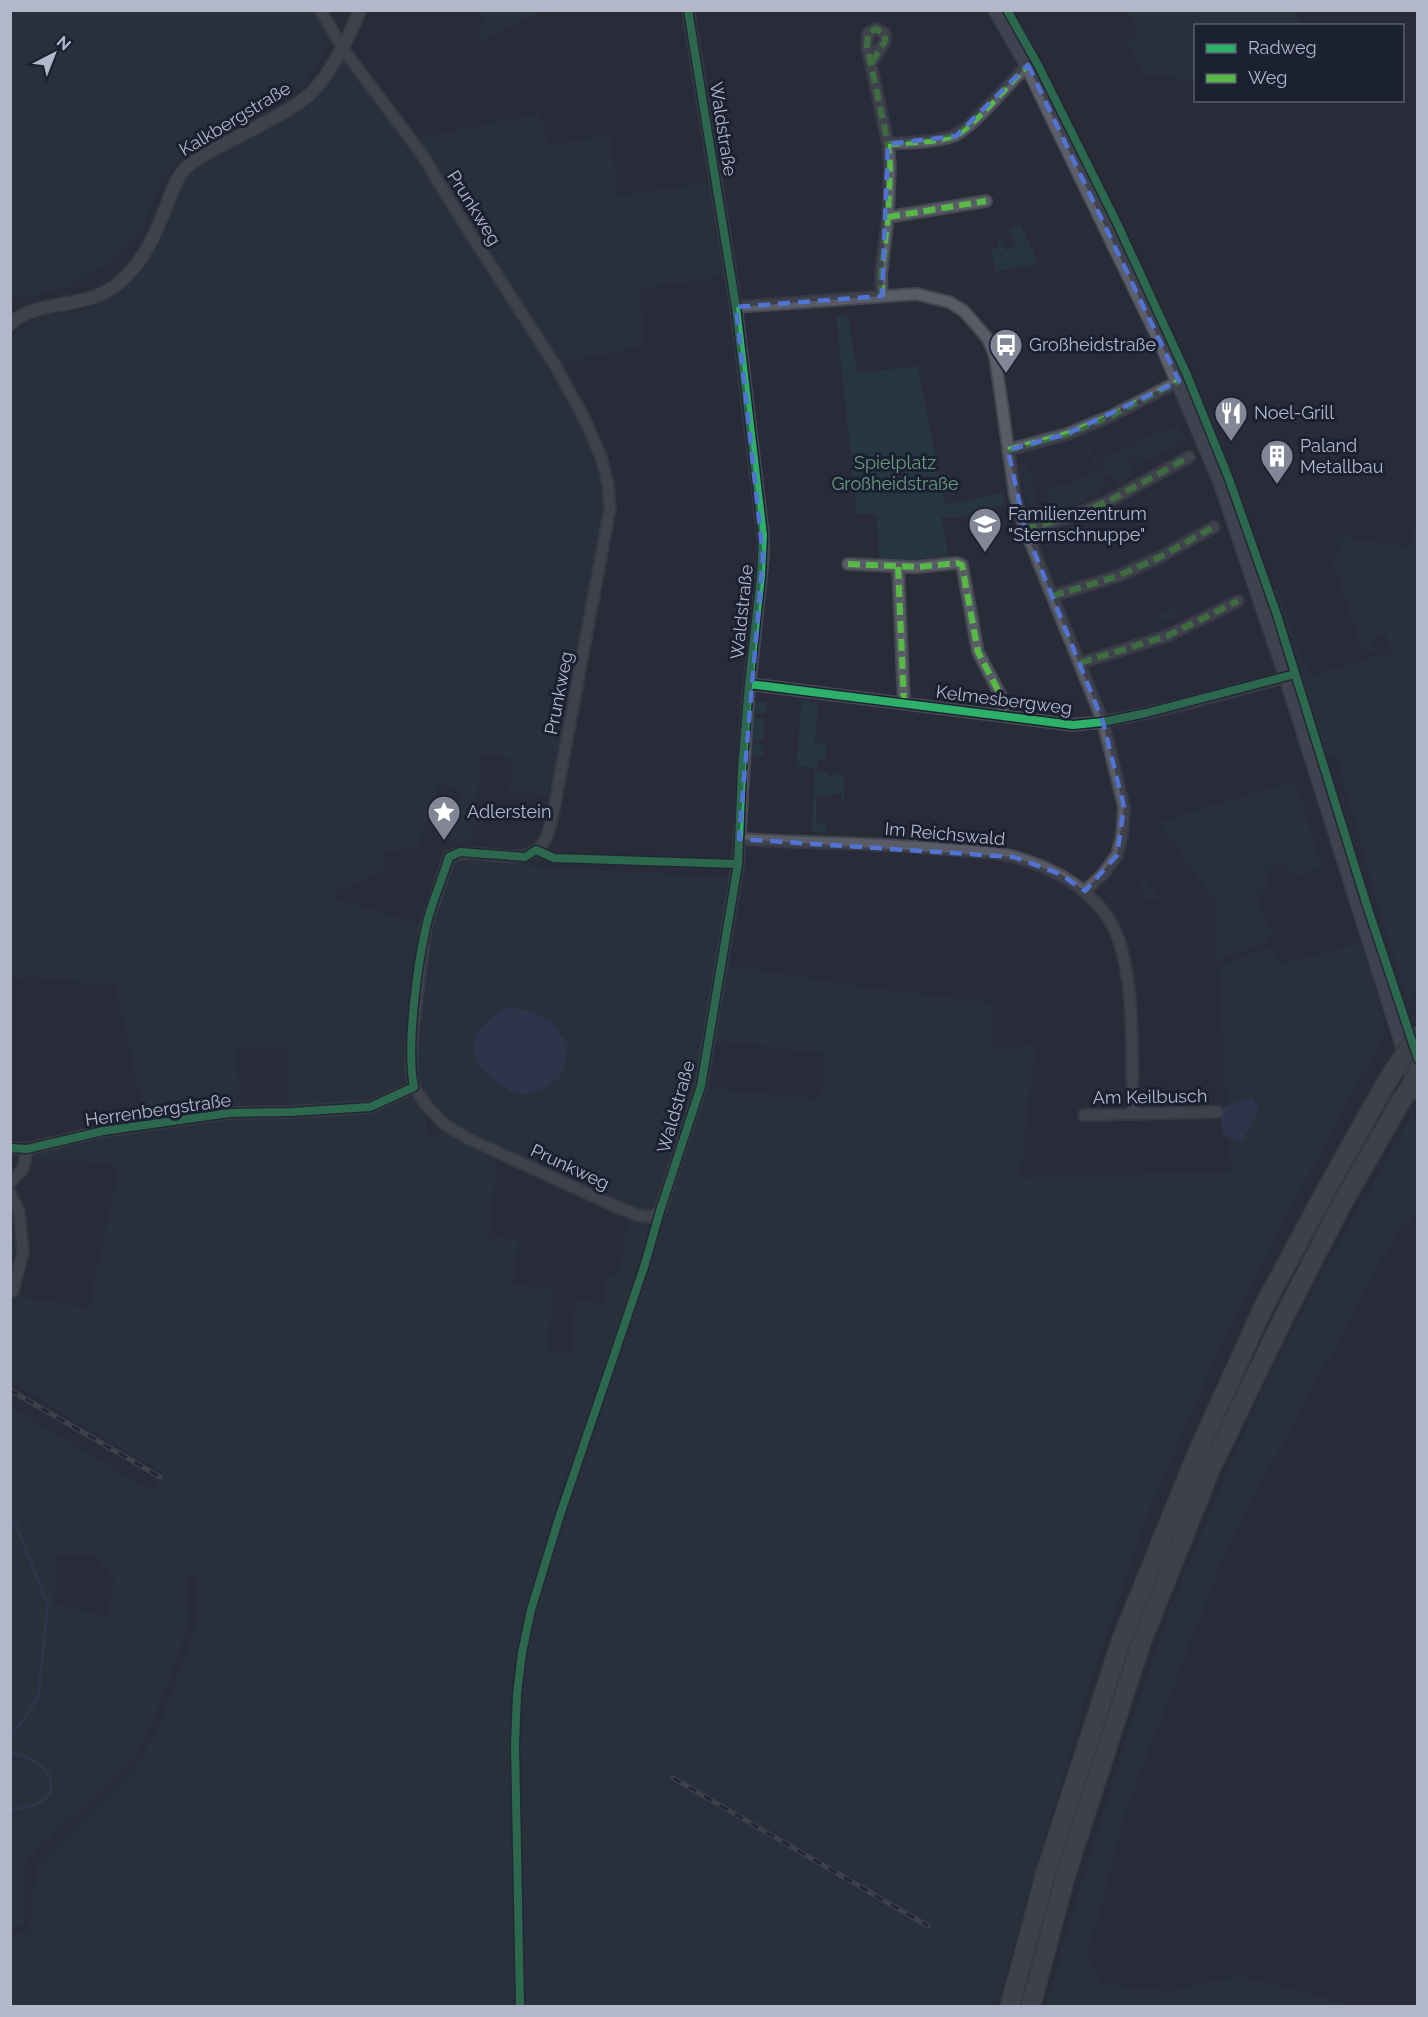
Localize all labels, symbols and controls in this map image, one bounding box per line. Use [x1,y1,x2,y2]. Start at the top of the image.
north arrow [24,24,84,84]
legend [1194,24,1404,102]
text: N [53,32,75,54]
text: Radweg [1248,37,1317,58]
text: Weg [1248,67,1287,88]
street label: Kalkbergstraße [175,77,295,160]
street label: Waldstraße [706,80,741,178]
street label: Prunkweg [443,166,506,249]
bus stop icon: Großheidstraße [988,327,1024,374]
place label: Großheidstraße [1029,334,1156,355]
restaurant icon: Noel-Grill [1213,395,1249,442]
place label: Noel-Grill [1254,402,1334,423]
place label: Paland Metallbau [1300,435,1383,477]
building icon: Paland Metallbau [1259,438,1295,485]
park label: Spielplatz Großheidstraße [831,452,959,494]
place label: Familienzentrum "Sternschnuppe" [1008,503,1147,545]
school or university icon: Familienzentrum "Sternschnuppe" [967,506,1003,553]
street label: Waldstraße [726,563,757,660]
street label: Prunkweg [540,650,577,736]
street label: Kelmesbergweg [935,681,1073,718]
place icon: Adlerstein [426,794,462,841]
place label: Adlerstein [467,801,551,822]
street label: Im Reichswald [884,818,1006,849]
street label: Waldstraße [652,1058,699,1155]
street label: Am Keilbusch [1093,1085,1207,1108]
street label: Herrenbergstraße [84,1089,233,1130]
street label: Prunkweg [528,1139,613,1194]

